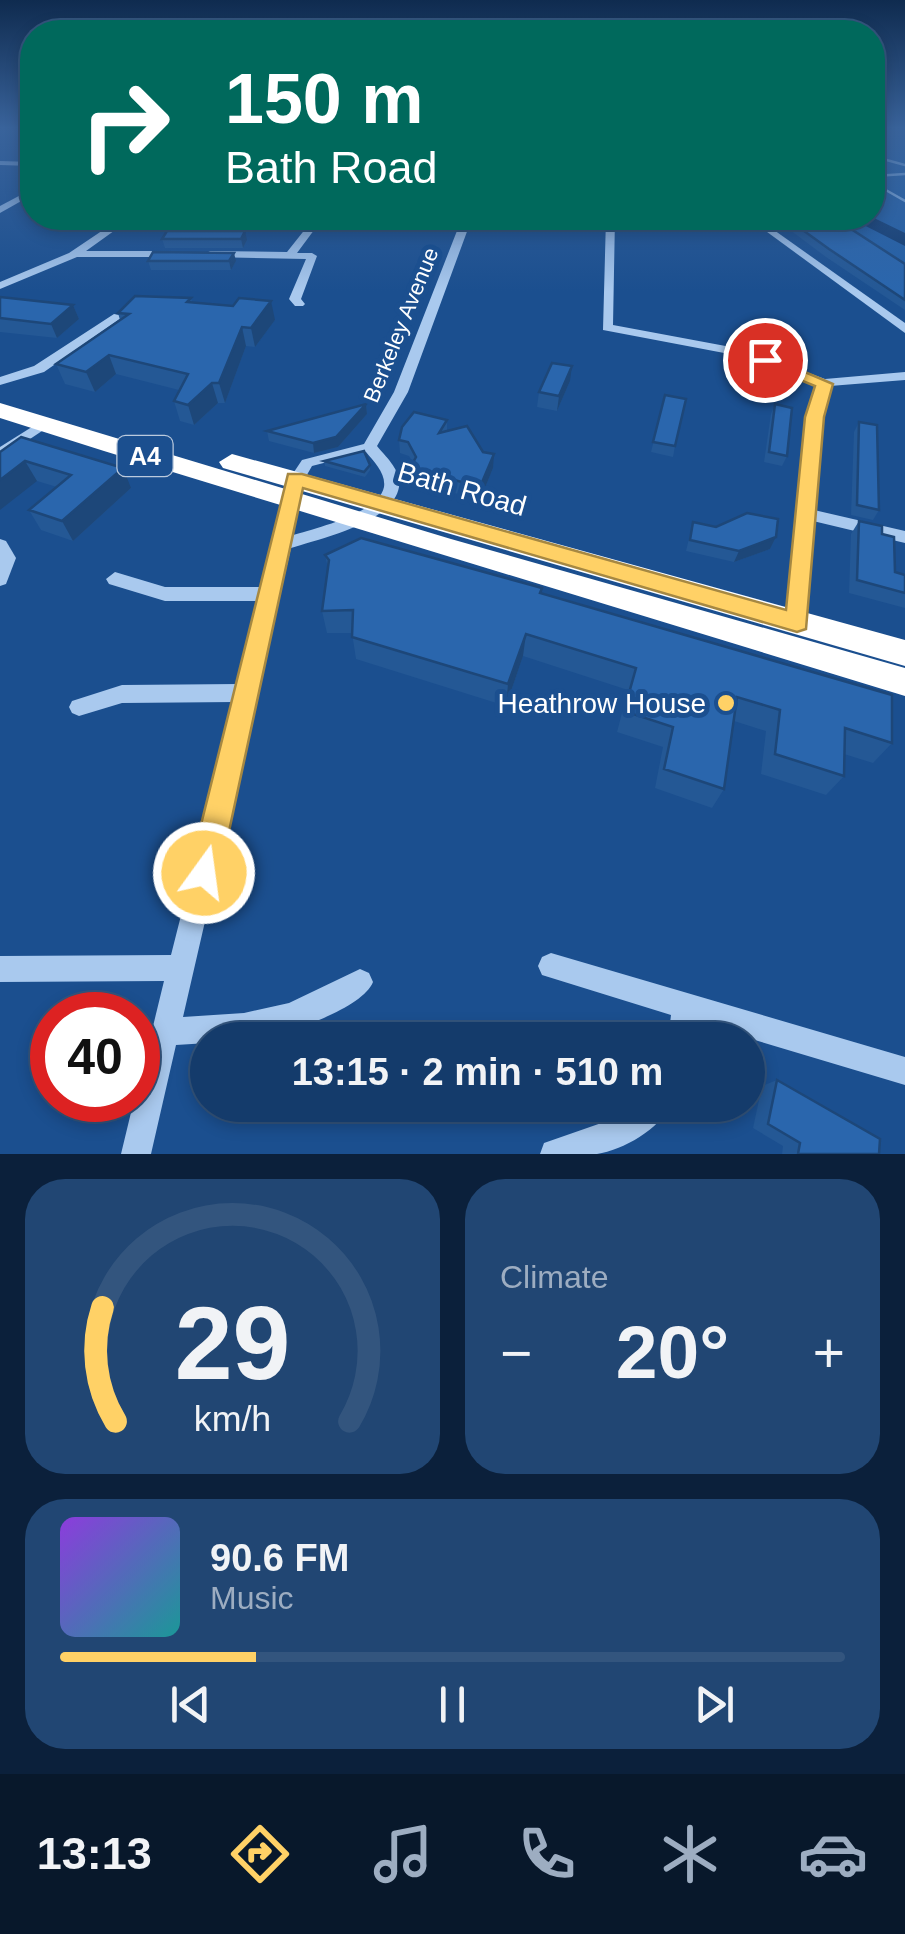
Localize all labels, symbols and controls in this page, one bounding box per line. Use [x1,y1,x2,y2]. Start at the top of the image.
icon: right [60,60,190,190]
text: 150 m [225,60,423,138]
text: Bath Road [225,142,438,193]
street label: Berkeley Avenue [359,244,443,406]
pin [723,318,808,403]
icon: arrive [738,333,793,388]
road number: A4 [118,436,172,476]
street label: Bath Road [394,456,530,522]
place label: Heathrow House [497,688,706,719]
marker: Heathrow House [715,692,737,714]
position arrow [152,821,256,925]
speed limit sign: 40 [30,992,160,1122]
text: 13:15 · 2 min · 510 m [292,1051,663,1093]
text: Climate [500,1259,608,1295]
text: 29 [175,1285,290,1401]
text: 20° [616,1310,729,1394]
text: − [500,1322,532,1384]
text: + [813,1322,845,1384]
text: km/h [194,1399,271,1439]
text: 90.6 FM [210,1537,349,1579]
text: Music [210,1580,294,1616]
icon: previous [163,1677,218,1732]
icon: pause [425,1677,480,1732]
icon: next [687,1677,742,1732]
icon: directions [225,1819,295,1889]
icon: music [368,1819,438,1889]
icon: phone [512,1819,582,1889]
icon: climate [655,1819,725,1889]
icon: car [798,1819,868,1889]
text: 13:13 [37,1828,152,1879]

